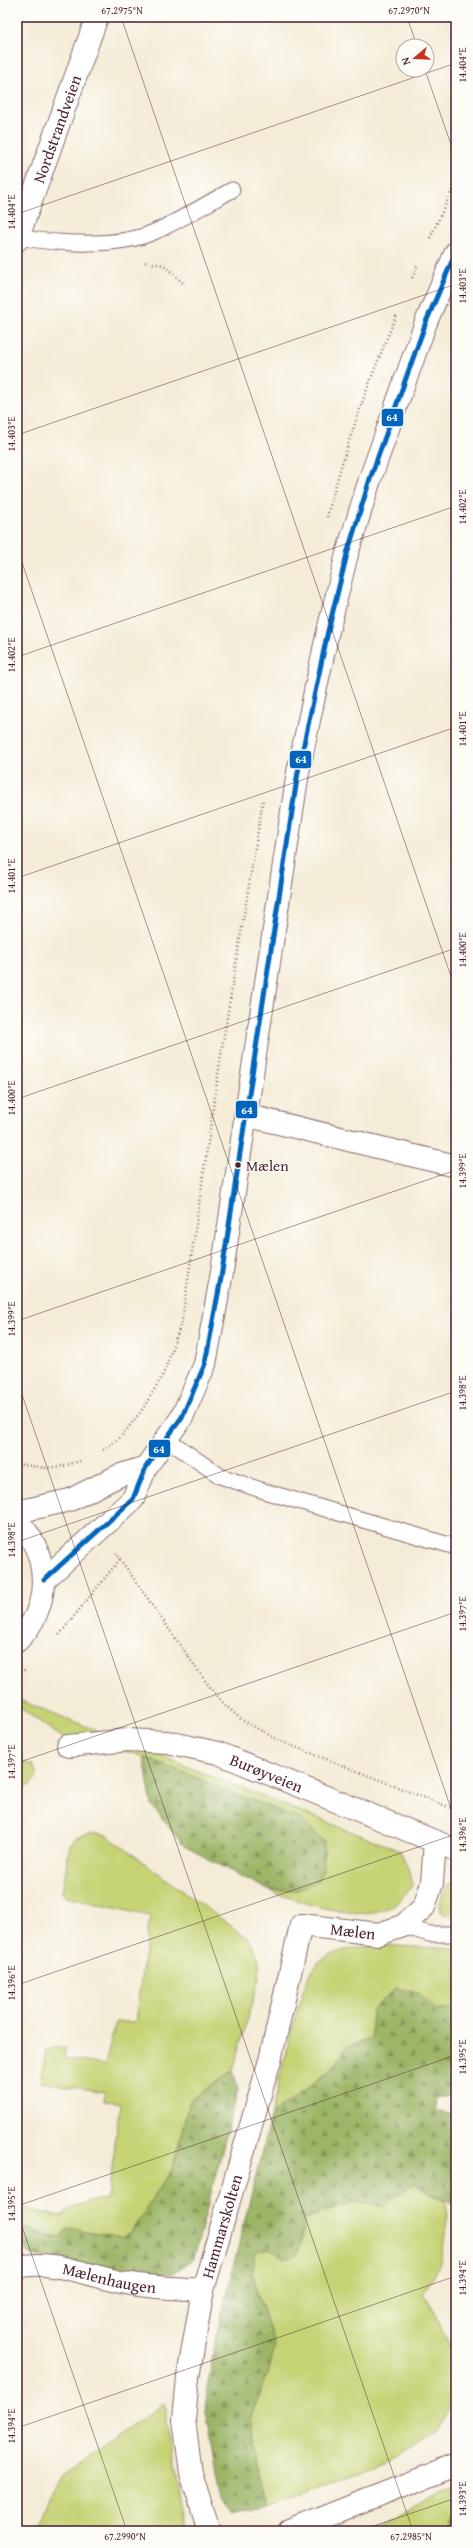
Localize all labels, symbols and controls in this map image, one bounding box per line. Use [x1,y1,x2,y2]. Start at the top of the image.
text: 67.2975°N [101,3,143,18]
text: 67.2970°N [388,3,430,18]
north arrow [395,38,435,78]
text: 14.404°E [455,47,470,83]
text: N [397,55,414,67]
street label: Nordstrandveien [26,72,87,186]
text: 14.404°E [4,194,19,230]
text: 14.403°E [455,268,470,304]
line badge: 64 [381,408,404,427]
text: 64 [386,409,398,425]
text: 14.403°E [4,416,19,452]
text: 14.402°E [455,489,470,525]
text: 14.402°E [4,637,19,673]
text: 14.401°E [455,711,470,747]
line badge: 64 [289,750,312,769]
text: 64 [295,751,307,767]
text: 14.401°E [4,858,19,894]
text: 14.400°E [455,932,470,968]
text: 14.400°E [4,1080,19,1116]
line badge: 64 [235,1100,258,1119]
text: 64 [241,1102,253,1118]
text: 14.399°E [455,1153,470,1189]
place label: Mælen [246,1155,289,1176]
marker: Mælen [233,1160,243,1170]
text: 14.399°E [4,1301,19,1337]
text: 14.398°E [455,1375,470,1411]
line badge: 64 [148,1439,171,1458]
text: 64 [153,1441,165,1457]
text: 14.398°E [4,1522,19,1558]
text: 14.397°E [455,1596,470,1632]
text: 14.397°E [4,1744,19,1780]
street label: Burøyveien [227,1747,307,1798]
text: 14.396°E [455,1817,470,1853]
street label: Mælen [329,1916,377,1946]
text: 14.396°E [4,1965,19,2001]
text: 14.395°E [455,2039,470,2075]
street label: Hammarskolten [195,2171,248,2281]
text: 14.395°E [4,2186,19,2222]
street label: Mælenhaugen [60,2256,157,2299]
text: 14.394°E [455,2260,470,2296]
text: 14.394°E [4,2408,19,2444]
text: 14.393°E [455,2481,470,2517]
text: 67.2990°N [104,2529,146,2544]
text: 67.2985°N [390,2529,432,2544]

